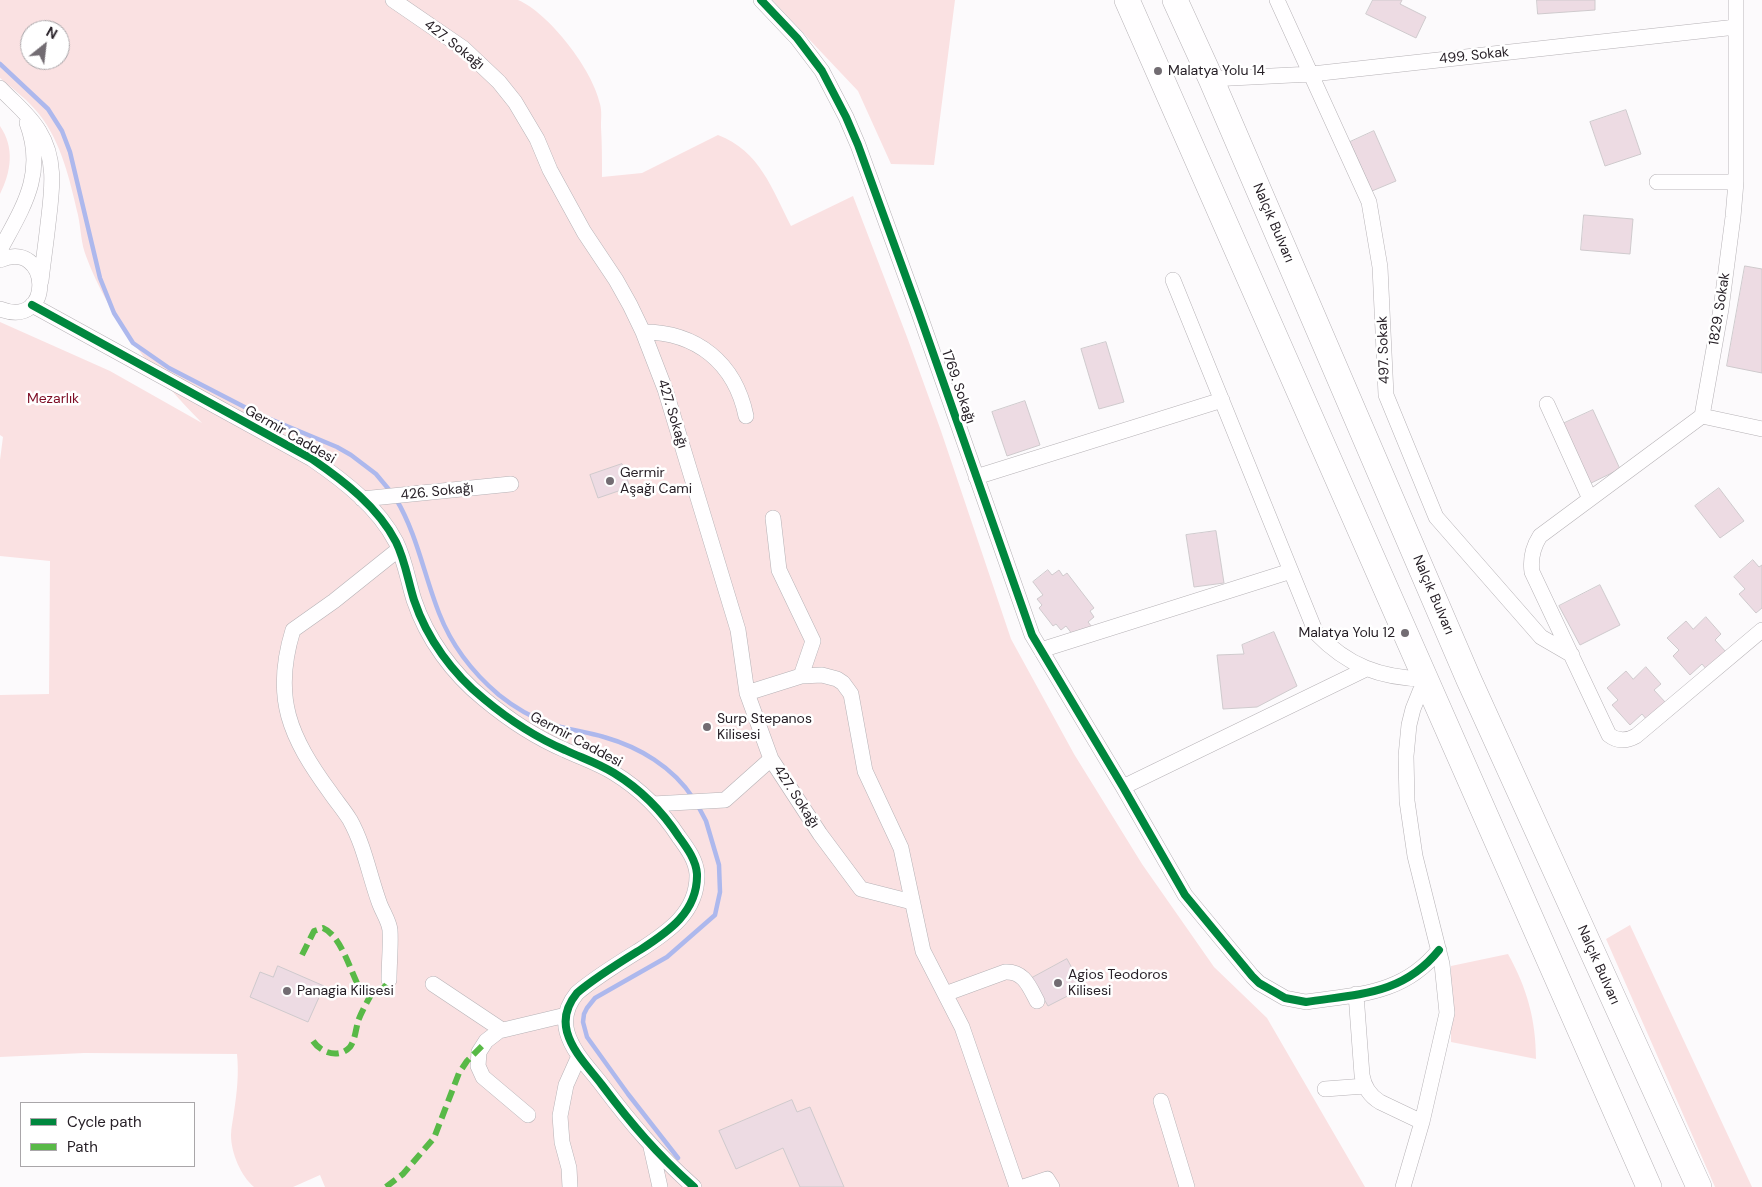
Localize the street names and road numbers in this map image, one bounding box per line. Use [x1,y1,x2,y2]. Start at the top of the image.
street label: 427. Sokağı [421,16,487,74]
street label: 499. Sokak [1438,44,1510,68]
street label: Nalçık Bulvarı [1249,181,1297,265]
street label: 1829. Sokak [1706,271,1734,347]
street label: 497. Sokak [1374,316,1394,384]
street label: 1769. Sokağı [938,348,978,426]
street label: 427. Sokağı [654,377,690,451]
street label: Germir Caddesi [242,402,338,468]
street label: 426. Sokağı [400,480,474,504]
street label: Nalçık Bulvarı [1409,553,1457,637]
street label: Germir Caddesi [527,709,625,771]
street label: 427. Sokağı [770,762,822,832]
street label: Nalçık Bulvarı [1573,923,1623,1007]

